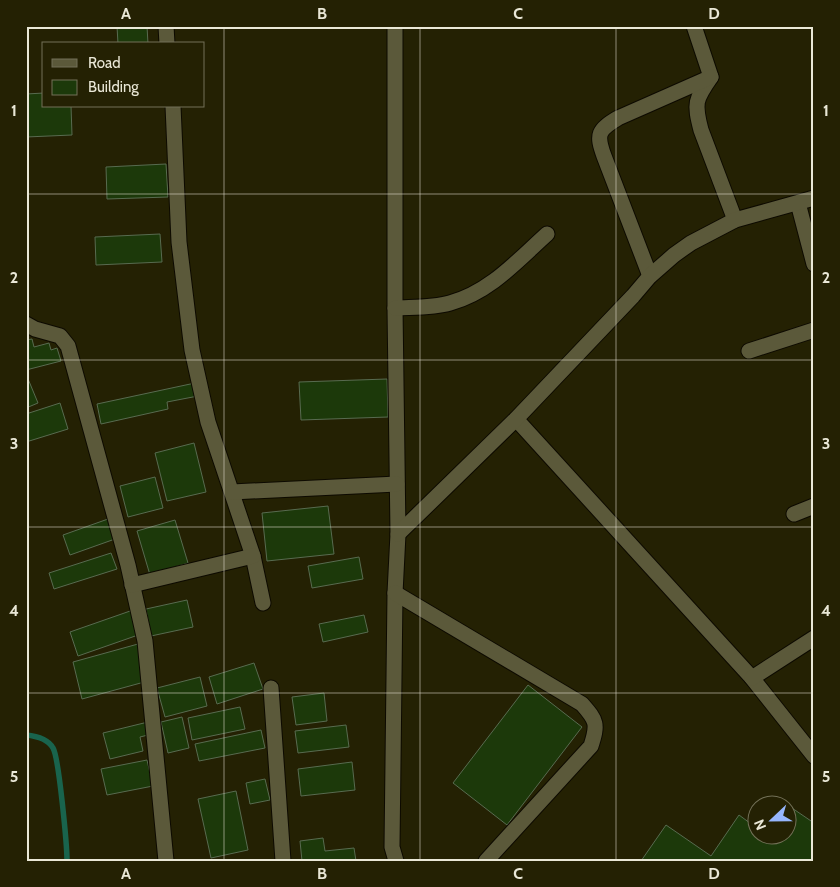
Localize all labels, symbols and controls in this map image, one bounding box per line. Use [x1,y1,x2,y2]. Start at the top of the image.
text: A [121,4,131,23]
text: B [317,4,327,23]
text: C [513,4,523,23]
text: D [708,4,720,23]
legend [42,42,205,108]
text: Road [88,54,121,72]
text: Building [88,78,139,96]
text: 1 [11,101,17,120]
text: 1 [823,101,829,120]
text: 2 [10,268,18,287]
text: 2 [822,268,830,287]
text: 3 [10,434,18,453]
text: 3 [822,434,830,453]
text: 4 [9,601,19,620]
text: 4 [821,601,831,620]
text: 5 [10,767,18,786]
text: 5 [822,767,830,786]
north arrow [748,794,798,844]
text: N [750,817,770,833]
text: A [121,864,131,883]
text: B [317,864,327,883]
text: C [513,864,523,883]
text: D [708,864,720,883]

